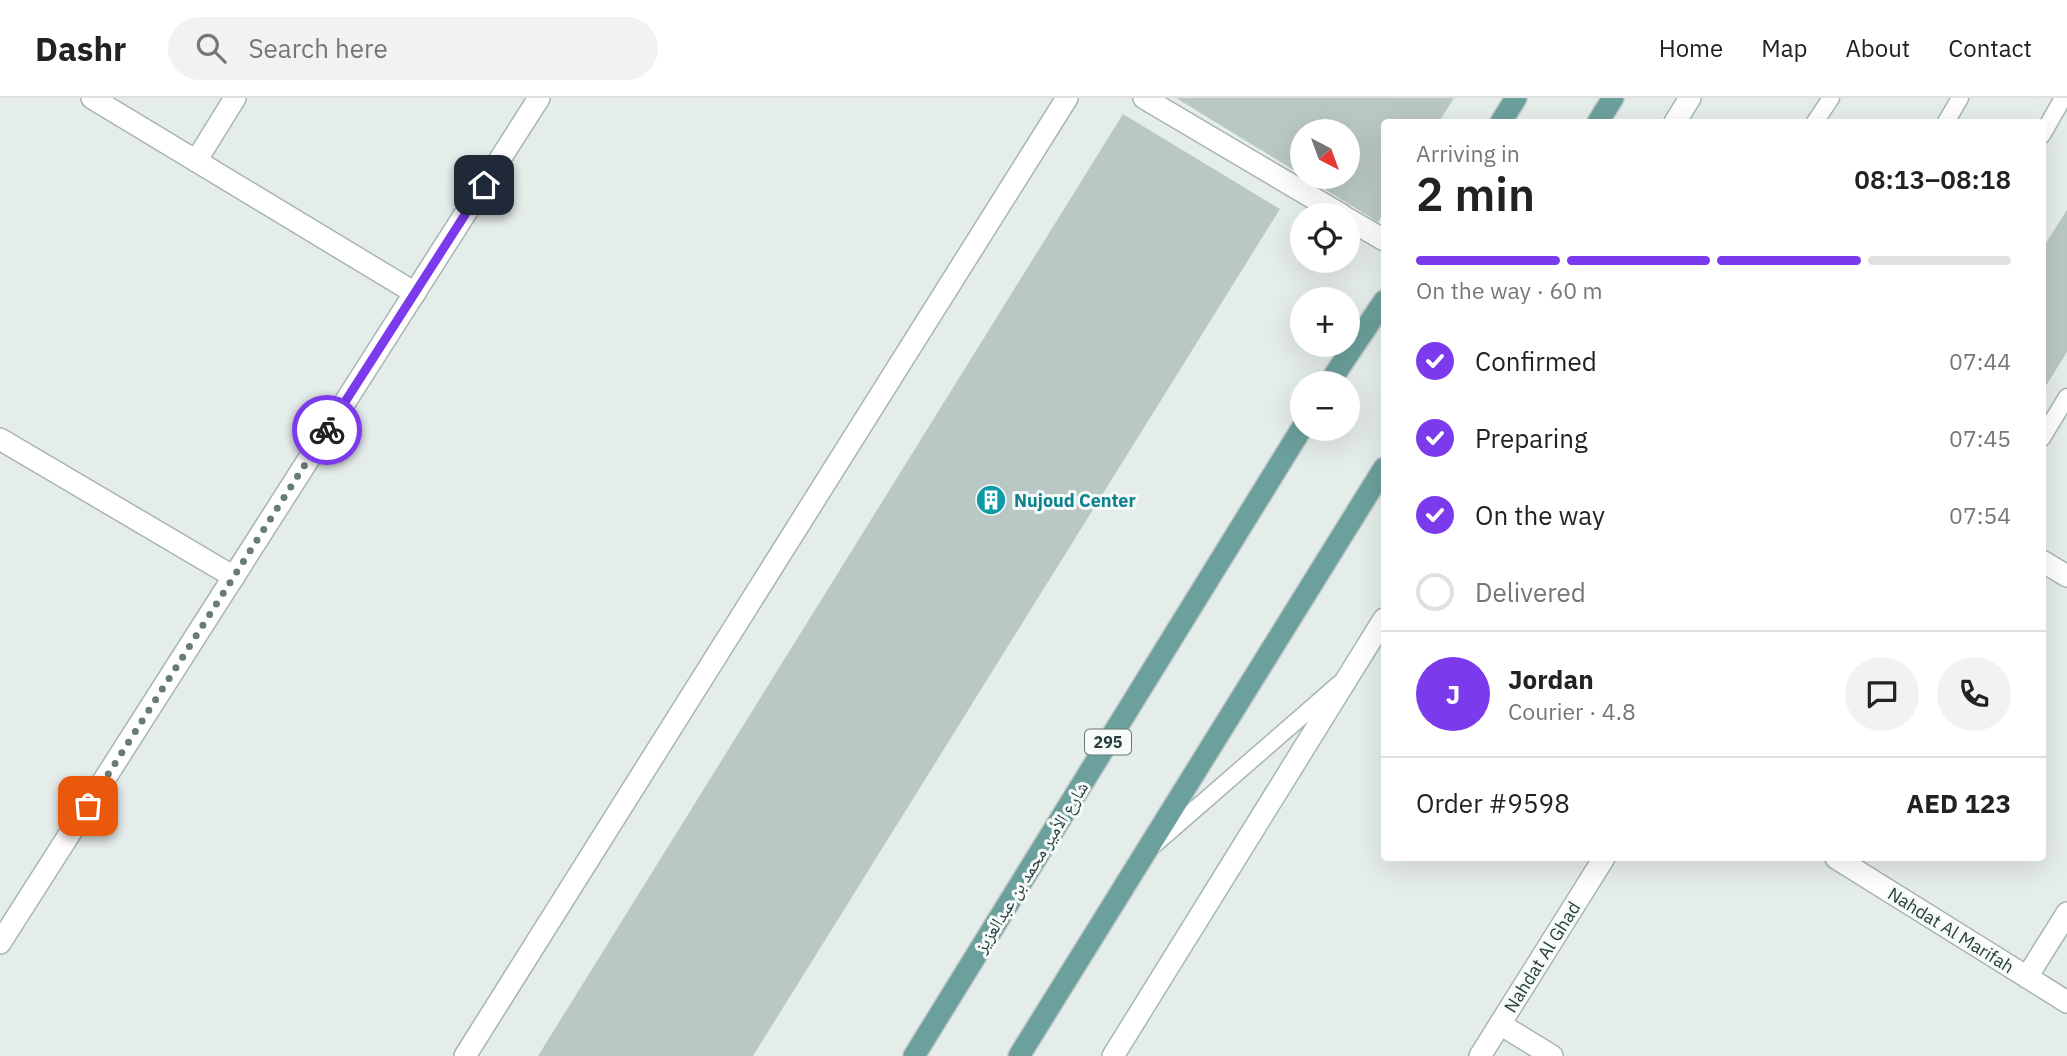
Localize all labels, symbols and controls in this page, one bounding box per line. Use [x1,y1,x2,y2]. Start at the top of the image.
search box [168,17,658,80]
text: Dashr [35,27,126,70]
icon: search [192,29,230,67]
text: Search here [248,31,388,65]
text: Home [1659,32,1723,64]
text: Map [1761,32,1807,64]
text: About [1845,32,1910,64]
text: Contact [1948,32,2032,64]
north arrow [1290,119,1360,189]
map controls [1290,119,1360,441]
text: Arriving in [1416,138,1520,168]
pin [454,155,514,215]
text: 08:13–08:18 [1854,162,2011,196]
text: 2 min [1416,164,1535,224]
icon: home [465,166,503,204]
button: locate [1290,203,1360,273]
text: On the way · 60 m [1416,275,1603,305]
button: + [1290,287,1360,357]
icon: check [1416,342,1454,380]
text: Confirmed [1475,344,1597,378]
text: 07:44 [1949,346,2011,376]
button: − [1290,371,1360,441]
courier [292,395,362,465]
icon: bike [308,411,346,449]
icon: check [1416,419,1454,457]
text: Preparing [1475,421,1588,455]
text: 07:45 [1949,423,2011,453]
building icon: Nujoud Center [974,483,1008,517]
place label: Nujoud Center [1014,489,1136,512]
icon: check [1416,496,1454,534]
text: On the way [1475,498,1605,532]
text: 07:54 [1949,500,2011,530]
text: Delivered [1475,575,1586,609]
button: chat [1845,657,1919,731]
button: phone [1937,657,2011,731]
text: Jordan [1508,662,1594,696]
text: J [1446,677,1460,711]
text: Courier · 4.8 [1508,696,1636,726]
road number: 295 [1085,730,1131,754]
pin [58,776,118,836]
street label: شارع الأمير محمد بن عبدالعزيز [968,777,1093,958]
text: Order #9598 [1416,786,1570,820]
text: AED 123 [1906,786,2011,820]
icon: bag [69,787,107,825]
street label: Nahdat Al Marifah [1883,882,2019,978]
street label: Nahdat Al Ghad [1499,897,1585,1017]

